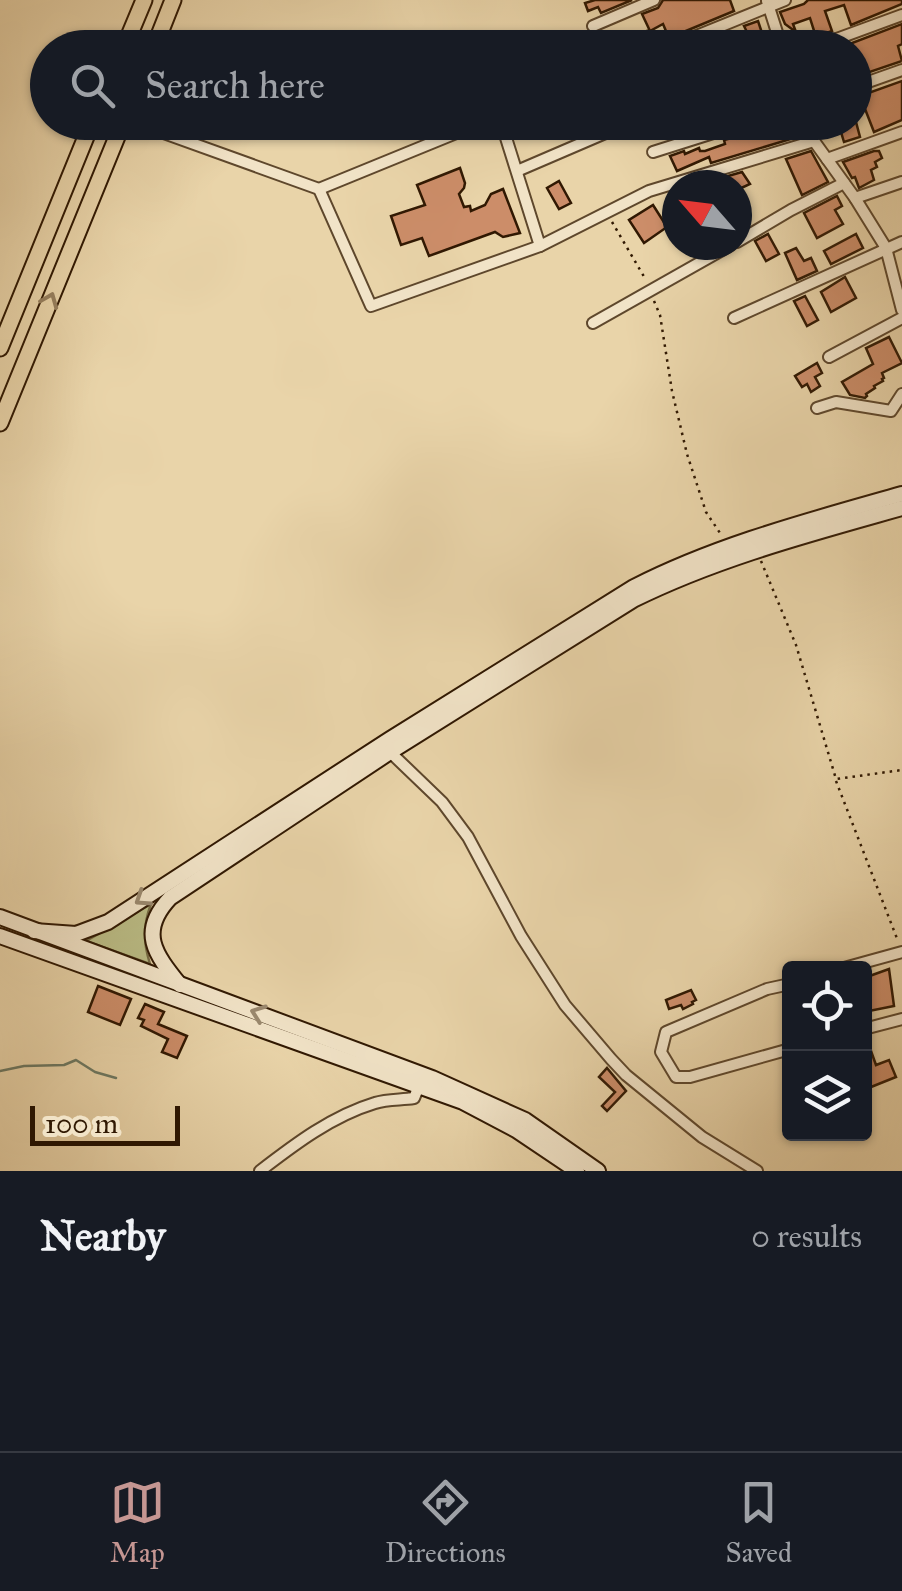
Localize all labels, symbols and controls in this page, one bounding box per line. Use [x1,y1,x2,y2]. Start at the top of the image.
search box [30,30,872,140]
icon: search [65,58,120,113]
text: Search here [145,62,325,108]
north arrow [662,170,752,260]
one-way arrow [39,292,59,310]
one-way arrow [134,887,152,906]
map controls [782,961,872,1141]
button: locate [782,961,872,1051]
one-way arrow [250,1004,267,1025]
button: layers [782,1051,872,1141]
scale bar [30,1101,180,1146]
text: 100 m [45,1106,118,1141]
text: Nearby [40,1210,165,1262]
text: 0 results [751,1217,862,1256]
tab: Map [110,1475,165,1570]
tab: Directions [385,1475,506,1570]
tab: Saved [726,1475,792,1570]

